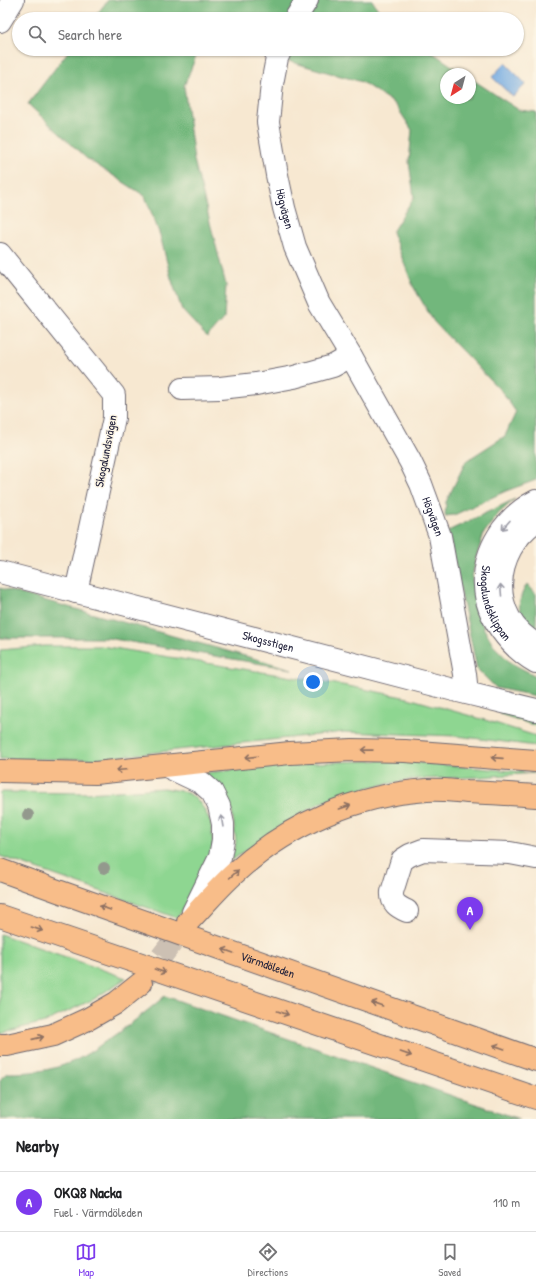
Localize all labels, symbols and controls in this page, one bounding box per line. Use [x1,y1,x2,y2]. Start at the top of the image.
search box [12,12,524,56]
icon: search [26,23,48,45]
text: Search here [58,24,122,45]
north arrow [440,68,476,104]
street label: Högvägen [272,187,298,231]
street label: Skogalundsvägen [90,413,121,488]
street label: Högvägen [418,494,448,539]
one-way arrow [501,520,511,530]
street label: Skogalundsklippan [477,564,515,644]
one-way arrow [498,584,505,597]
street label: Skogsstigen [241,626,296,656]
your location [303,672,323,692]
one-way arrow [361,746,374,754]
one-way arrow [245,753,258,761]
one-way arrow [491,754,504,761]
one-way arrow [116,767,129,774]
one-way arrow [338,803,351,810]
one-way arrow [218,815,226,828]
one-way arrow [229,869,239,878]
pin: A [457,897,483,930]
one-way arrow [99,904,112,911]
one-way arrow [30,926,42,934]
one-way arrow [222,947,234,955]
street label: Värmdöleden [238,947,297,982]
one-way arrow [153,968,165,976]
one-way arrow [370,1000,383,1007]
one-way arrow [276,1010,289,1017]
one-way arrow [31,1034,44,1042]
one-way arrow [494,1043,506,1051]
one-way arrow [400,1051,413,1058]
text: Nearby [16,1134,59,1157]
text: OKQ8 Nacka [54,1182,122,1203]
text: A [26,1193,32,1211]
text: 110 m [493,1193,520,1211]
text: Fuel · Värmdöleden [54,1203,143,1221]
tab: Map [75,1241,97,1279]
tab: Directions [248,1241,288,1279]
tab: Saved [438,1241,461,1279]

